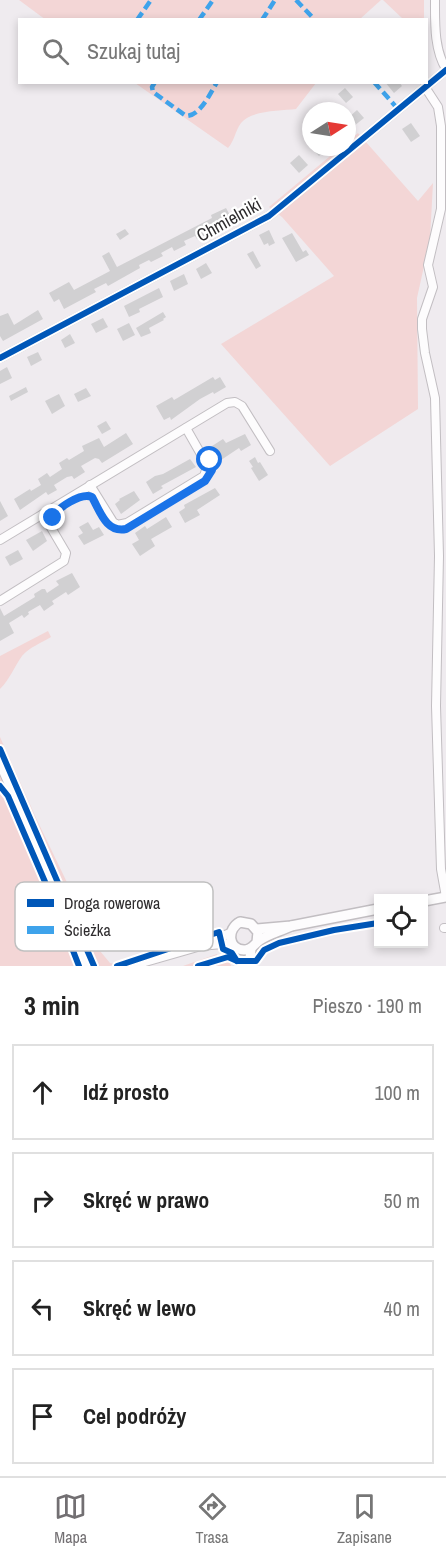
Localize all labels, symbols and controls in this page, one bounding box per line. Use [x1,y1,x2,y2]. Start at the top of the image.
search box [18,18,428,84]
icon: search [39,35,72,68]
text: Szukaj tutaj [87,36,180,66]
north arrow [302,102,356,156]
street label: Chmielniki [192,192,266,248]
route start [196,446,222,472]
route end [39,504,65,530]
legend [15,882,213,951]
text: Droga rowerowa [64,892,161,914]
map controls [374,894,428,948]
button: locate [374,894,428,948]
text: Ścieżka [64,919,111,941]
text: 3 min [24,988,80,1023]
text: Pieszo · 190 m [313,992,422,1019]
icon: ahead [26,1076,59,1109]
text: Idź prosto [83,1077,169,1107]
text: 100 m [374,1079,420,1106]
icon: right [26,1184,59,1217]
text: Skręć w prawo [83,1185,209,1215]
text: 50 m [384,1187,420,1214]
icon: left [26,1292,59,1325]
text: Skręć w lewo [83,1293,196,1323]
text: 40 m [384,1295,420,1322]
icon: arrive [26,1400,59,1433]
text: Cel podróży [83,1401,186,1431]
tab: Mapa [54,1490,87,1548]
tab: Trasa [196,1490,229,1548]
tab: Zapisane [337,1490,392,1548]

